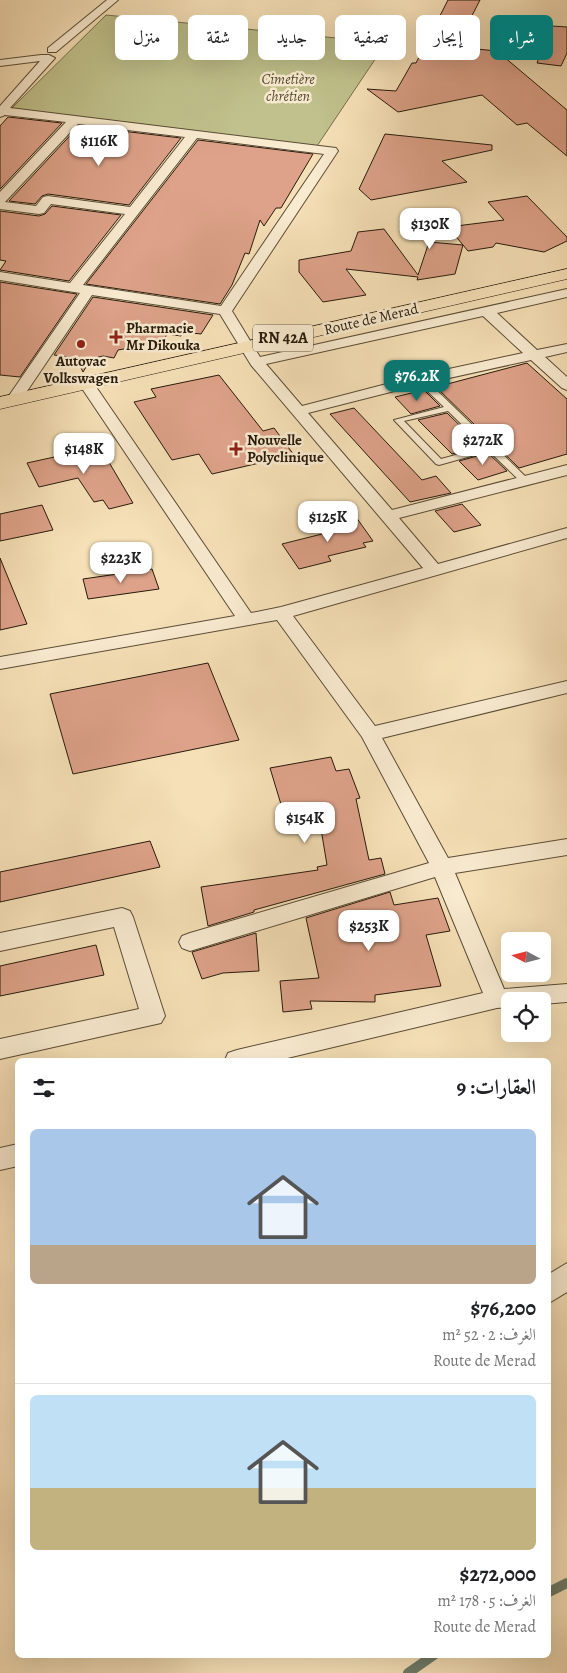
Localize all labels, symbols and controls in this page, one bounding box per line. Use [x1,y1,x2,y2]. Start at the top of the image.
chip: منزل [115,15,178,60]
chip: شقة [188,15,248,60]
chip: جديد [258,15,325,60]
chip: تصفية [335,15,406,60]
chip: إيجار [416,15,480,60]
chip: شراء [490,15,553,60]
park label: Cimetière chrétien [261,69,315,106]
pin: $116K [64,124,134,167]
text: $116K [81,130,117,152]
pin: $130K [395,208,465,250]
text: $130K [411,213,449,235]
street label: Route de Merad [322,298,421,340]
place label: Pharmacie Mr Dikouka [126,318,201,355]
road number: RN 42A [253,324,313,352]
marker: Pharmacie Mr Dikouka [110,331,122,343]
marker: Autovac Volkswagen [75,338,87,350]
place label: Autovac Volkswagen [43,351,119,388]
pin: $76.2K [376,360,458,402]
text: $76.2K [395,365,439,387]
pin: $272K [448,424,518,466]
text: $272K [463,429,503,451]
place label: Nouvelle Polyclinique [247,430,324,467]
pin: $148K [49,432,119,475]
text: $148K [65,438,103,460]
marker: Nouvelle Polyclinique [229,442,243,456]
pin: $125K [293,500,363,543]
text: $125K [309,506,347,528]
pin: $223K [86,542,156,584]
text: $223K [101,547,141,569]
pin: $154K [270,802,340,844]
text: $154K [286,807,324,829]
pin: $253K [334,910,404,952]
text: $253K [349,915,389,937]
north arrow [501,932,551,982]
map controls [501,932,551,1042]
button: locate [501,992,551,1042]
text: العقارات: 9 [457,1073,536,1101]
icon: filters [30,1074,58,1102]
icon: home [238,1162,328,1252]
text: $76,200 [471,1294,536,1322]
text: الغرف: 2 · 52 m² [442,1324,536,1346]
text: Route de Merad [433,1350,536,1372]
icon: home [238,1427,328,1517]
text: $272,000 [460,1560,536,1588]
text: الغرف: 5 · 178 m² [438,1590,536,1612]
text: Route de Merad [433,1616,536,1638]

